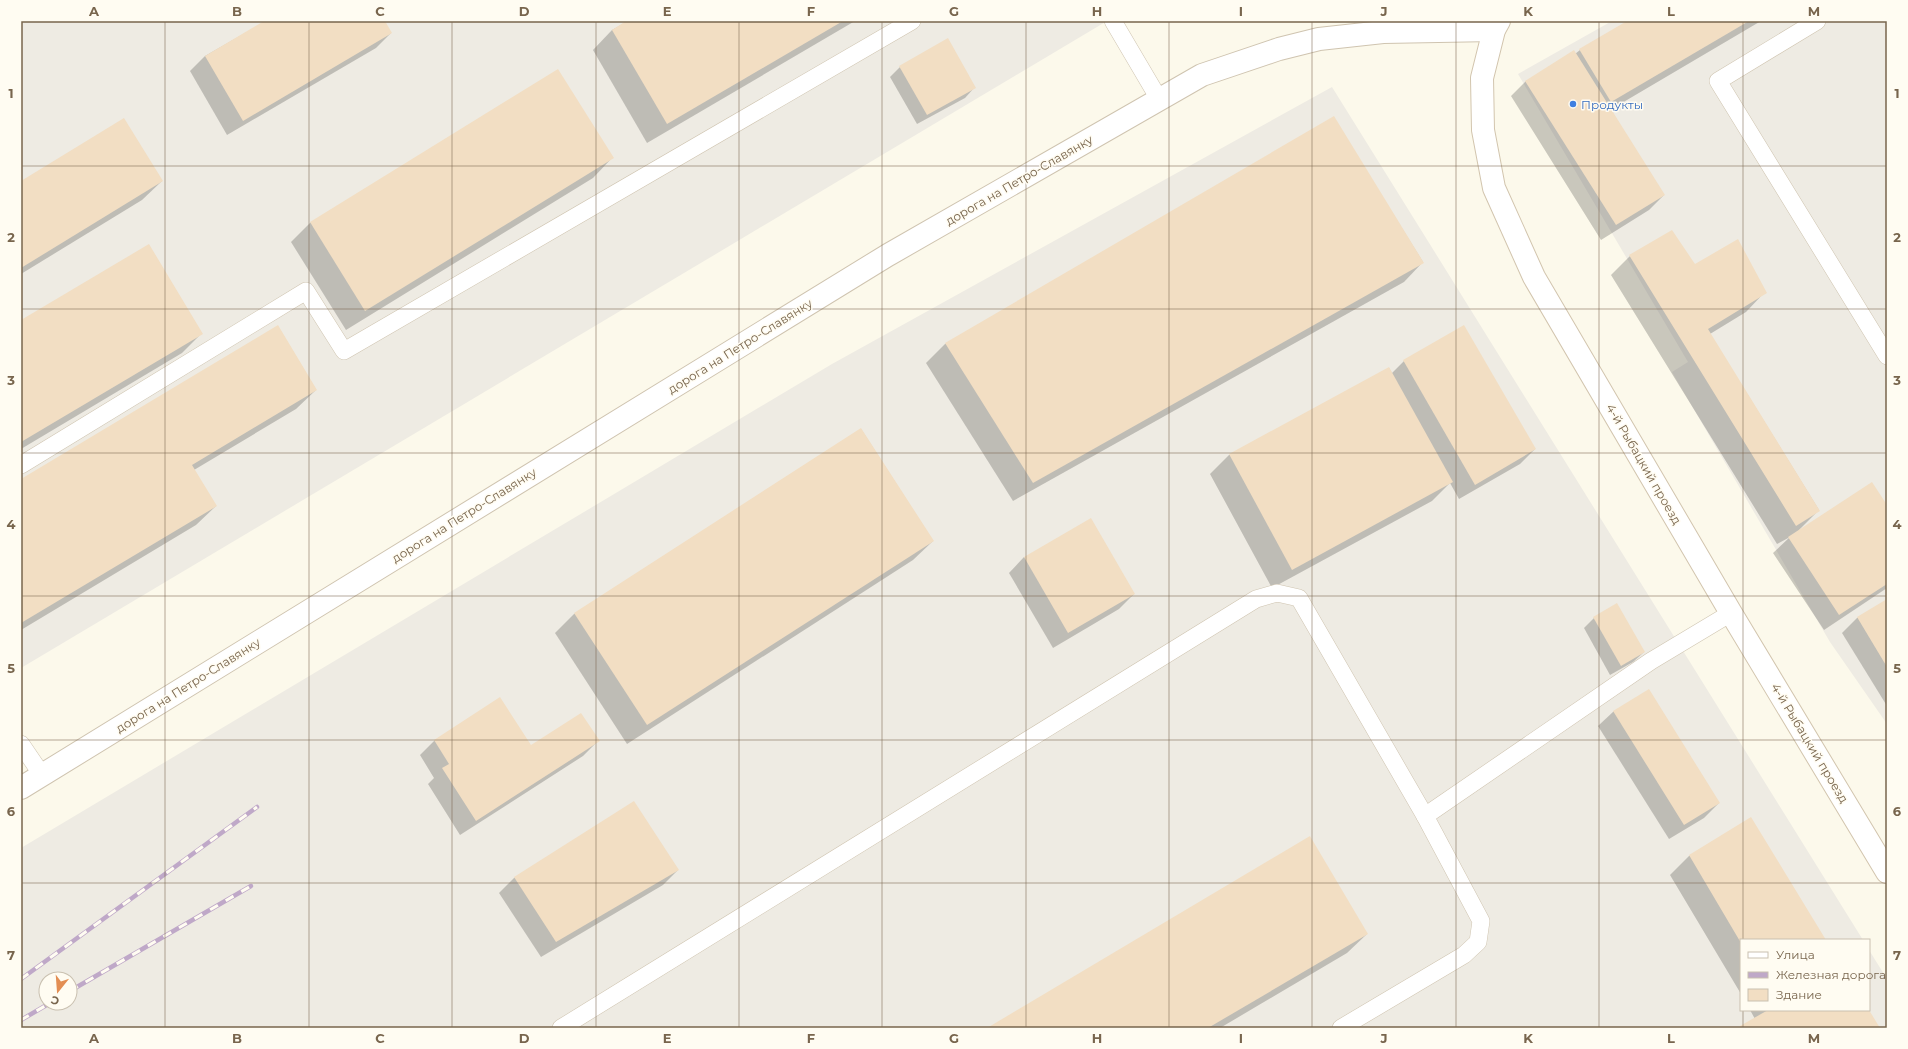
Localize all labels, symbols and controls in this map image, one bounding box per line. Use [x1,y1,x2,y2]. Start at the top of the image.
text: A [88,3,100,19]
text: B [232,3,242,19]
text: C [375,3,385,19]
text: D [519,3,530,19]
text: E [663,3,672,19]
text: F [807,3,815,19]
text: G [949,3,959,19]
text: H [1092,3,1102,19]
text: I [1239,3,1243,19]
text: J [1379,3,1388,19]
text: K [1523,3,1533,19]
text: L [1667,3,1675,19]
text: M [1808,3,1820,19]
text: 1 [8,85,14,101]
text: 1 [1894,85,1900,101]
place label: Продукты [1581,97,1643,112]
marker: Продукты [1568,99,1578,109]
street label: дорога на Петро-Славянку [943,131,1096,228]
text: 2 [7,229,15,245]
text: 2 [1893,229,1901,245]
street label: дорога на Петро-Славянку [665,295,815,397]
text: 3 [6,372,15,388]
text: 3 [1892,372,1901,388]
street label: 4-й Рыбацкий проезд [1603,401,1685,527]
street label: дорога на Петро-Славянку [389,464,539,566]
text: 4 [7,516,16,532]
text: 4 [1893,516,1902,532]
street label: дорога на Петро-Славянку [113,634,263,736]
text: 5 [7,660,15,676]
text: 5 [1893,660,1901,676]
street label: 4-й Рыбацкий проезд [1768,680,1852,806]
text: 6 [7,803,16,819]
text: 6 [1893,803,1902,819]
legend [1740,939,1870,1011]
text: 7 [7,947,15,963]
text: Улица [1776,947,1815,962]
text: 7 [1893,947,1901,963]
text: Железная дорога [1776,967,1886,982]
north arrow [38,971,78,1011]
text: Здание [1776,987,1822,1002]
text: С [49,993,61,1008]
text: A [88,1030,100,1046]
text: B [232,1030,242,1046]
text: C [375,1030,385,1046]
text: D [519,1030,530,1046]
text: E [663,1030,672,1046]
text: F [807,1030,815,1046]
text: G [949,1030,959,1046]
text: H [1092,1030,1102,1046]
text: I [1239,1030,1243,1046]
text: J [1379,1030,1388,1046]
text: K [1523,1030,1533,1046]
text: L [1667,1030,1675,1046]
text: M [1808,1030,1820,1046]

